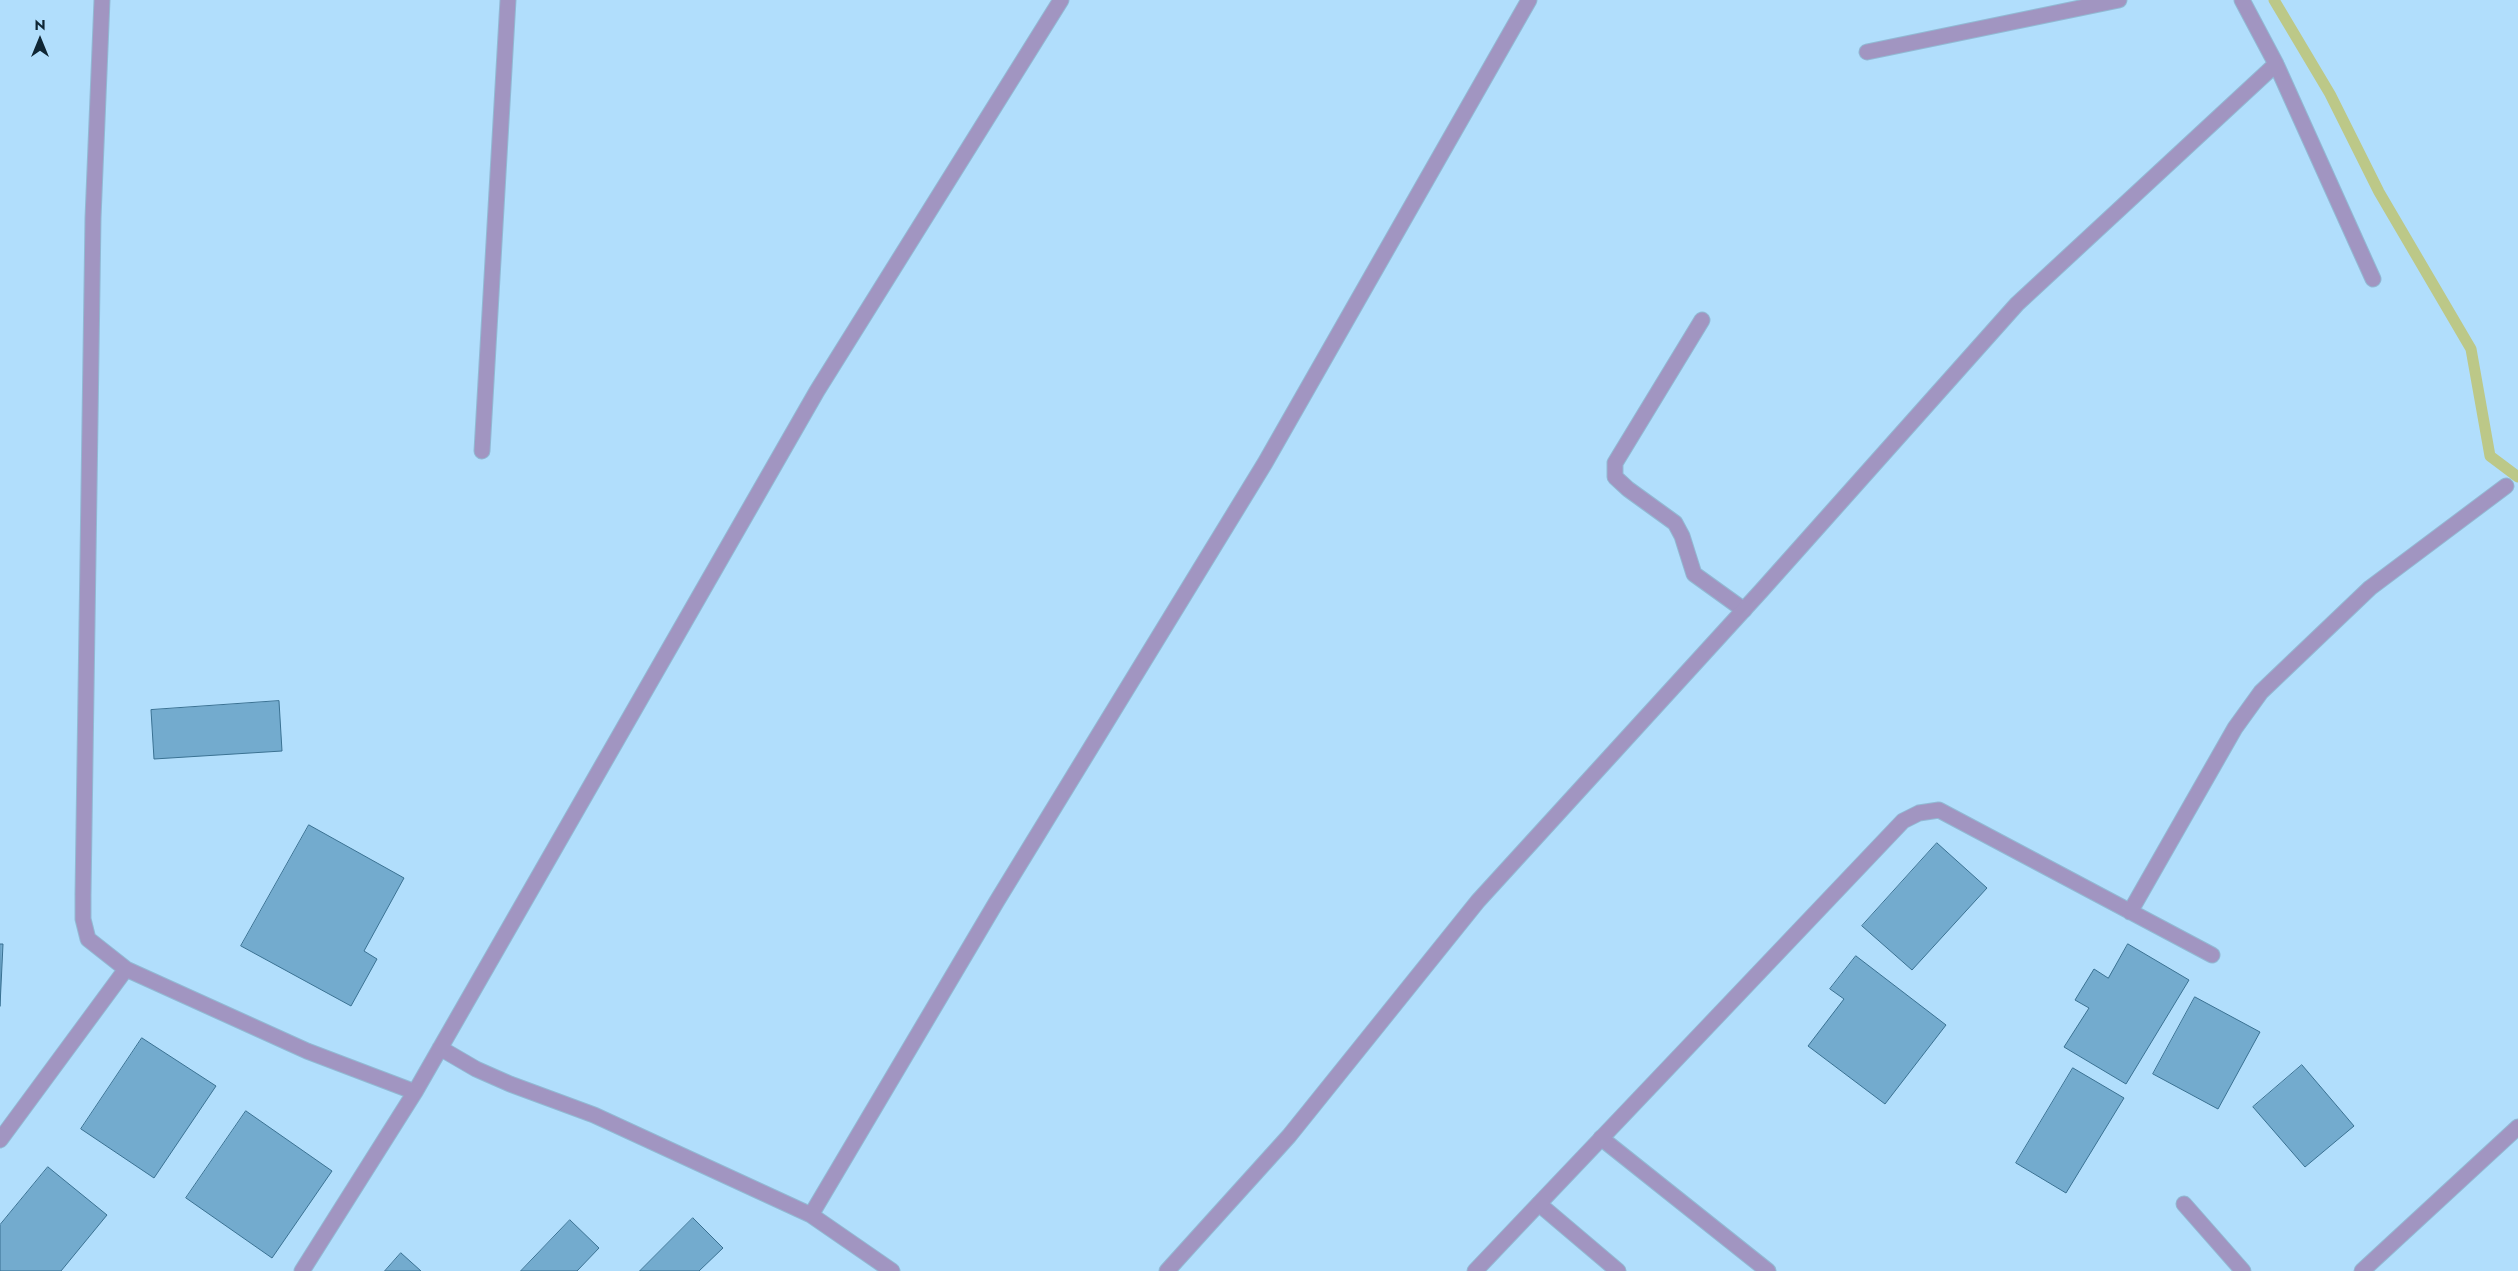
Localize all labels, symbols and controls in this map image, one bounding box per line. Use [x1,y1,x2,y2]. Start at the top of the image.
north arrow [15,15,65,65]
text: N [34,15,46,35]

